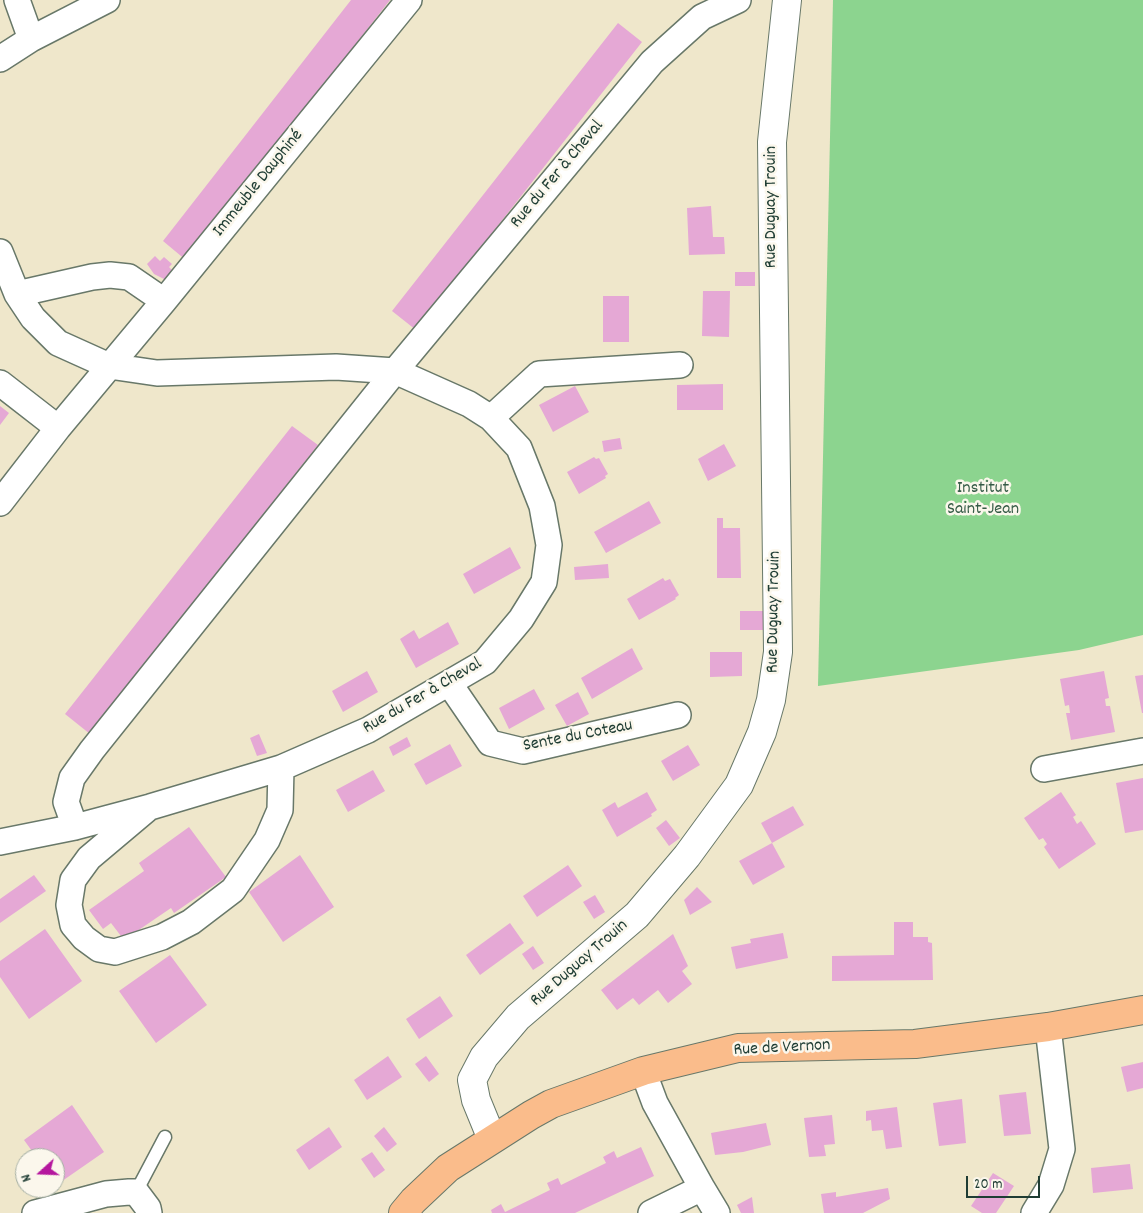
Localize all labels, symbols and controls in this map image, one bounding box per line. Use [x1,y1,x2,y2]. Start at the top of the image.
street label: Rue du Fer à Cheval [507,117,609,233]
street label: Immeuble Dauphiné [209,126,309,242]
street label: Rue Duguay Trouin [762,146,784,268]
park label: Institut Saint-Jean [947,479,1019,522]
street label: Rue Duguay Trouin [763,551,787,673]
street label: Rue du Fer à Cheval [360,654,486,740]
street label: Sente du Coteau [522,716,634,758]
street label: Rue Duguay Trouin [527,916,633,1012]
street label: Rue de Vernon [733,1036,831,1062]
north arrow [15,1148,65,1198]
scale bar [968,1166,1042,1198]
text: N [16,1171,37,1184]
text: 20 m [974,1174,1002,1196]

